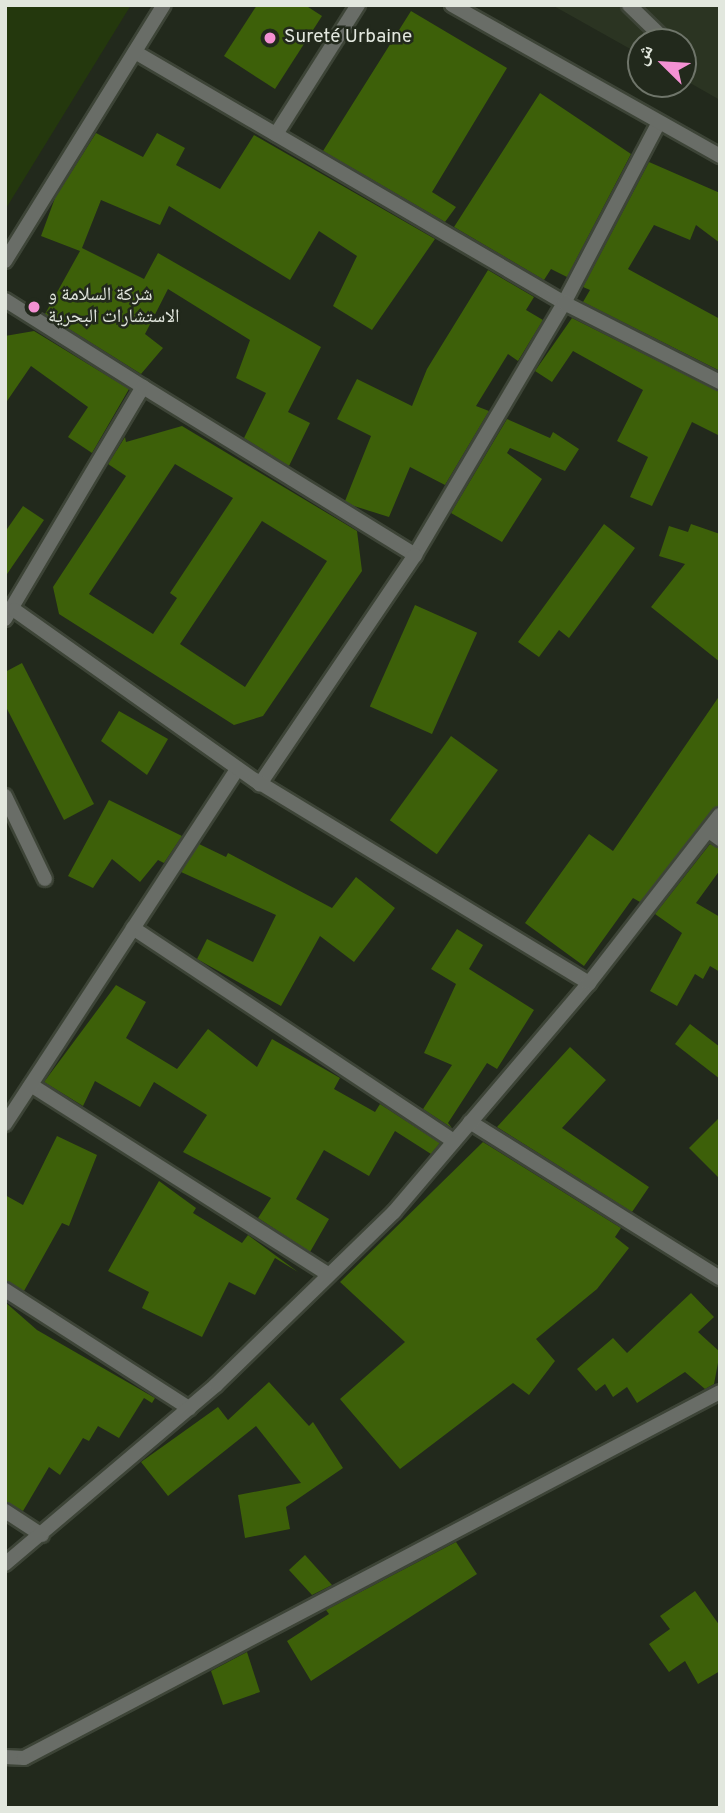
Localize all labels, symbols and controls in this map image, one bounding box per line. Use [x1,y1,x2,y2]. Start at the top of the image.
place label: Sureté Urbaine [284,27,412,49]
north arrow [627,28,697,98]
marker: Sureté Urbaine [262,30,278,46]
text: ش [630,41,660,69]
place label: شركة السلامة و الاستشارات البحرية [48,285,180,329]
marker: شركة السلامة و الاستشارات البحرية [26,299,42,315]

